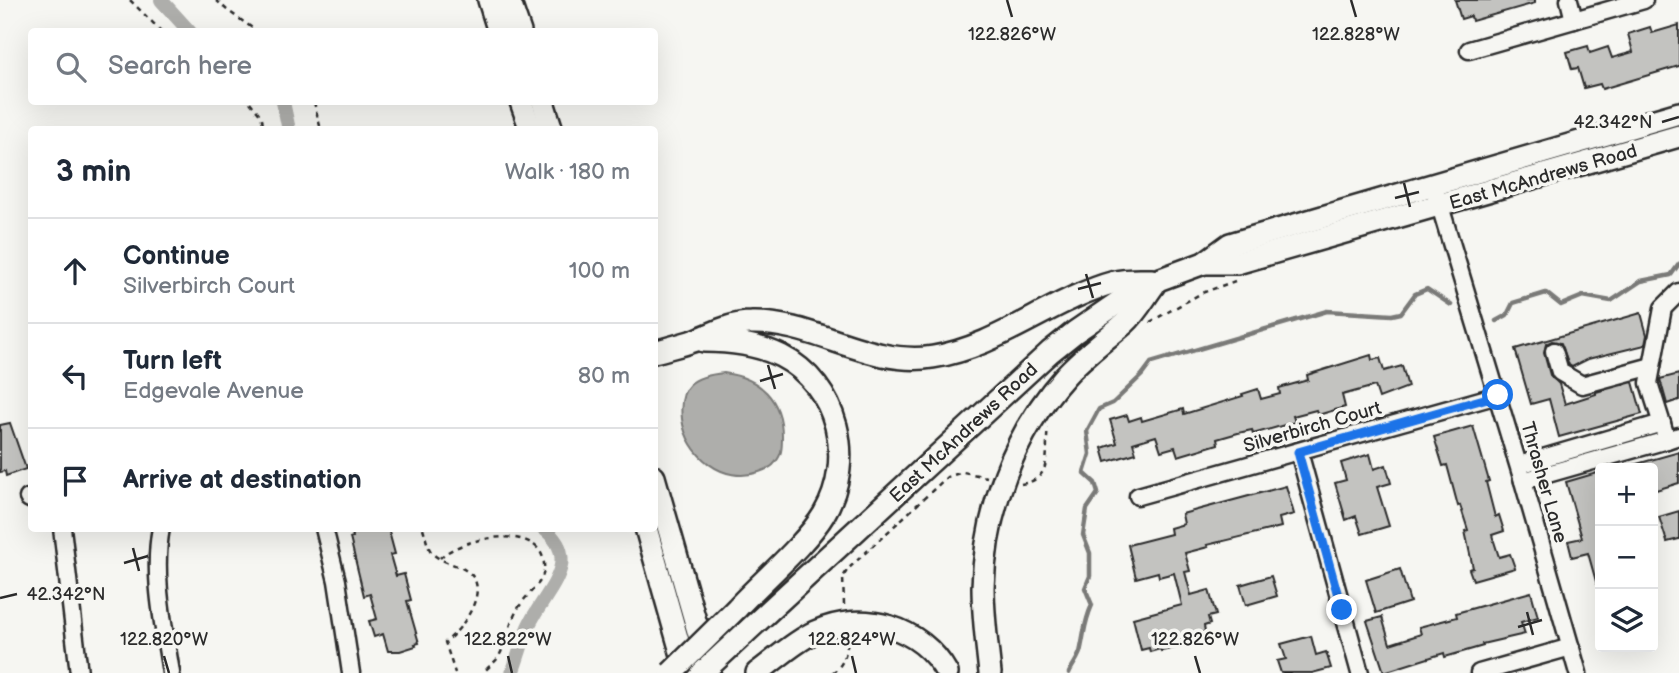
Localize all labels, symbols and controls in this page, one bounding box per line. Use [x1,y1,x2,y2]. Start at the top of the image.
text: 122.826°W [968,24,1057,45]
text: 122.828°W [1312,24,1401,45]
search box [28,28,658,105]
icon: search [52,48,90,86]
text: Search here [108,51,252,82]
text: 42.342°N [1573,112,1653,133]
street label: East McAndrews Road [1447,140,1640,215]
text: 3 min [56,154,131,190]
text: Walk · 180 m [505,158,630,186]
text: Continue [123,241,230,272]
icon: ahead [56,252,94,290]
text: 100 m [569,257,630,285]
text: Silverbirch Court [123,272,295,300]
text: Turn left [123,346,222,377]
icon: left [56,357,94,395]
street label: East McAndrews Road [885,358,1043,508]
text: 80 m [578,362,630,390]
text: Edgevale Avenue [123,377,304,405]
route start [1482,379,1513,410]
street label: Silverbirch Court [1241,397,1384,458]
street label: Thrasher Lane [1515,419,1572,546]
icon: arrive [56,462,94,500]
map controls [1595,463,1658,652]
button: + [1595,463,1658,526]
text: Arrive at destination [123,465,362,496]
button: − [1595,526,1658,589]
text: 42.342°N [26,584,106,605]
button: layers [1595,589,1658,652]
route end [1326,594,1357,625]
text: 122.820°W [120,629,209,650]
text: 122.822°W [464,629,552,650]
text: 122.824°W [808,629,896,650]
text: 122.826°W [1151,629,1240,650]

